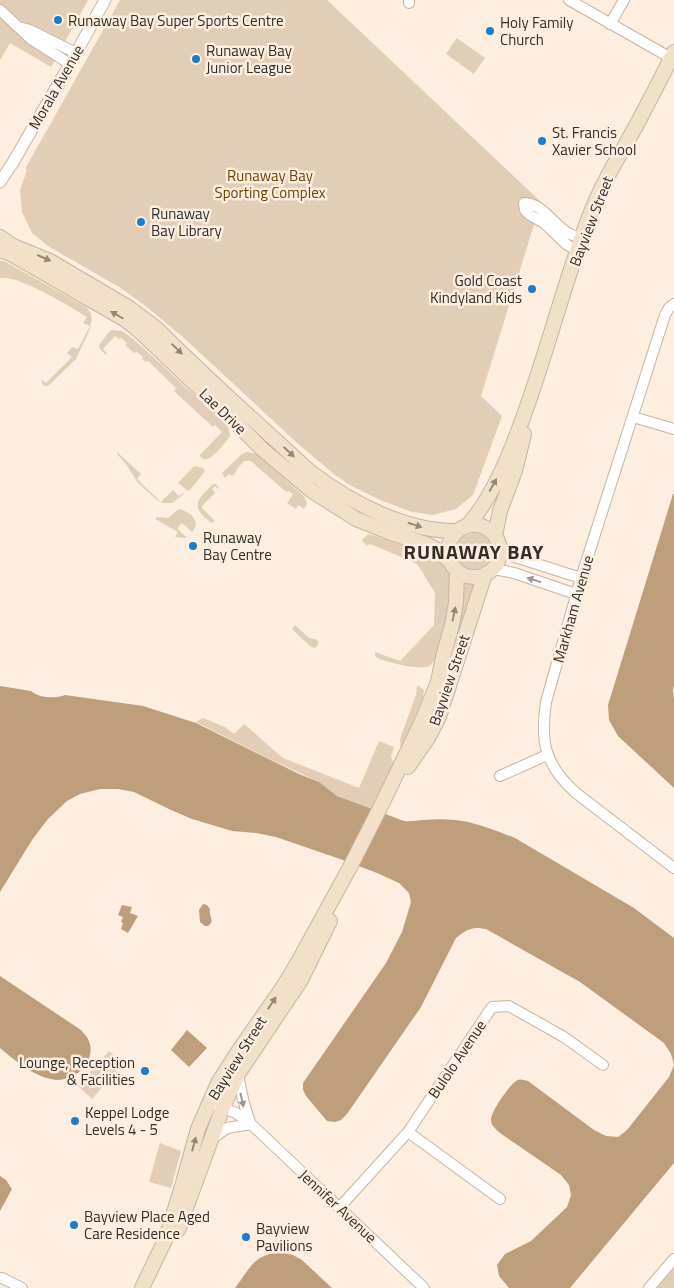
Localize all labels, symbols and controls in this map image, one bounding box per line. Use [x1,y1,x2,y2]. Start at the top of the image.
place label: Runaway Bay Super Sports Centre [68,9,284,32]
place label: Holy Family Church [500,11,573,51]
marker: Runaway Bay Super Sports Centre [52,14,64,26]
marker: Holy Family Church [484,25,496,37]
place label: Runaway Bay Junior League [206,39,292,79]
street label: Morala Avenue [22,40,90,134]
marker: Runaway Bay Junior League [190,53,202,65]
place label: St. Francis Xavier School [552,121,636,161]
marker: St. Francis Xavier School [536,135,548,147]
park label: Runaway Bay Sporting Complex [215,164,326,204]
street label: Bayview Street [563,172,619,270]
place label: Runaway Bay Library [151,202,222,242]
marker: Runaway Bay Library [135,216,147,228]
one-way arrow [37,254,51,262]
place label: Gold Coast Kindyland Kids [430,269,523,309]
marker: Gold Coast Kindyland Kids [526,283,538,295]
one-way arrow [110,310,123,319]
one-way arrow [171,343,183,355]
street label: Lae Drive [194,382,252,440]
one-way arrow [282,446,294,458]
one-way arrow [489,479,498,492]
one-way arrow [407,522,422,530]
place label: Runaway Bay Centre [203,526,272,566]
district label: RUNAWAY BAY [404,536,544,567]
marker: Runaway Bay Centre [187,540,199,552]
street label: Markham Avenue [547,553,599,665]
one-way arrow [526,576,541,583]
one-way arrow [450,606,458,622]
street label: Bayview Street [423,630,476,729]
one-way arrow [267,996,277,1010]
street label: Bayview Street [202,1011,272,1105]
street label: Bulolo Avenue [422,1015,492,1103]
place label: Lounge, Reception & Facilities [19,1051,135,1091]
marker: Lounge, Reception & Facilities [139,1065,151,1077]
one-way arrow [238,1092,246,1107]
place label: Keppel Lodge Levels 4 - 5 [85,1101,169,1141]
marker: Keppel Lodge Levels 4 - 5 [69,1115,81,1127]
one-way arrow [190,1136,198,1152]
street label: Jennifer Avenue [294,1164,382,1248]
place label: Bayview Place Aged Care Residence [84,1205,210,1245]
place label: Bayview Pavilions [256,1217,312,1257]
marker: Bayview Place Aged Care Residence [68,1219,80,1231]
marker: Bayview Pavilions [240,1231,252,1243]

